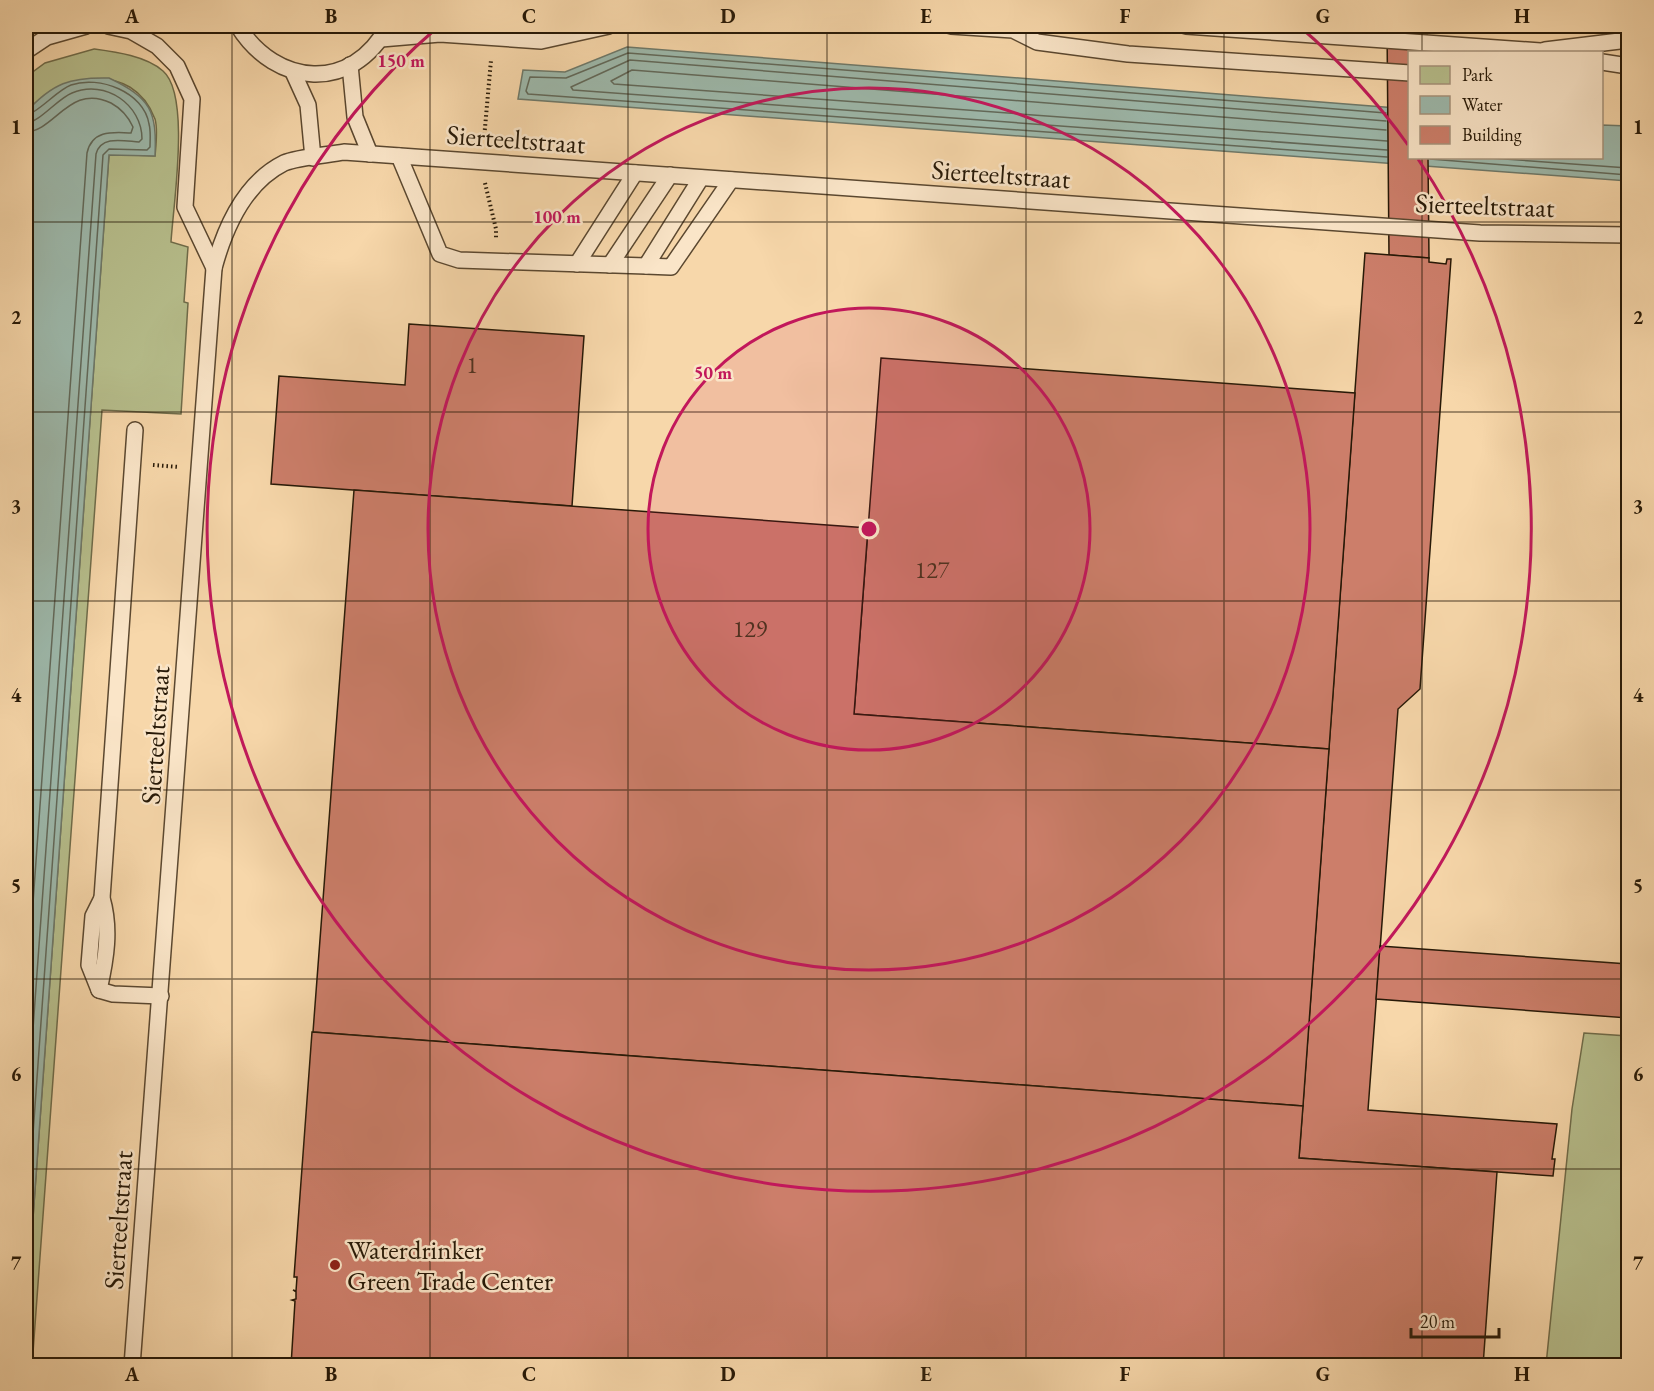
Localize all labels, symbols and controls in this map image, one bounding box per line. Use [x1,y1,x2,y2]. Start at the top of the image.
text: A [124,3,140,29]
text: B [325,3,337,29]
text: C [522,3,536,29]
text: D [720,3,736,29]
text: E [920,3,932,29]
text: F [1120,3,1131,29]
text: G [1316,3,1330,29]
text: H [1514,3,1530,29]
text: 150 m [377,49,425,72]
legend [1408,51,1603,159]
text: Park [1462,63,1493,86]
text: Water [1462,93,1503,116]
text: 1 [11,114,21,140]
text: 1 [1633,114,1643,140]
street label: Sierteeltstraat [445,117,587,161]
text: Building [1462,123,1522,146]
street label: Sierteeltstraat [930,152,1072,196]
street label: Sierteeltstraat [1415,185,1556,225]
text: 100 m [533,205,581,228]
text: 2 [11,304,22,330]
text: 2 [1633,304,1644,330]
house number: 1 [466,349,478,380]
text: 50 m [694,361,732,384]
text: 3 [11,493,21,519]
text: 3 [1633,493,1643,519]
centre of rings [859,519,879,539]
house number: 127 [915,554,950,585]
house number: 129 [733,613,768,644]
street label: Sierteeltstraat [133,664,177,806]
text: 4 [11,682,22,708]
text: 4 [1633,682,1644,708]
text: 5 [11,872,21,898]
text: 5 [1633,872,1643,898]
text: 6 [11,1061,22,1087]
text: 6 [1633,1061,1644,1087]
street label: Sierteeltstraat [96,1149,140,1291]
place label: Waterdrinker Green Trade Center [347,1232,553,1298]
text: 7 [11,1250,22,1276]
text: 7 [1633,1250,1644,1276]
marker: Waterdrinker Green Trade Center [328,1258,342,1272]
scale bar [1411,1301,1500,1339]
text: 20 m [1420,1310,1455,1333]
text: A [124,1361,140,1387]
text: B [325,1361,337,1387]
text: C [522,1361,536,1387]
text: D [720,1361,736,1387]
text: E [920,1361,932,1387]
text: F [1120,1361,1131,1387]
text: G [1316,1361,1330,1387]
text: H [1514,1361,1530,1387]

